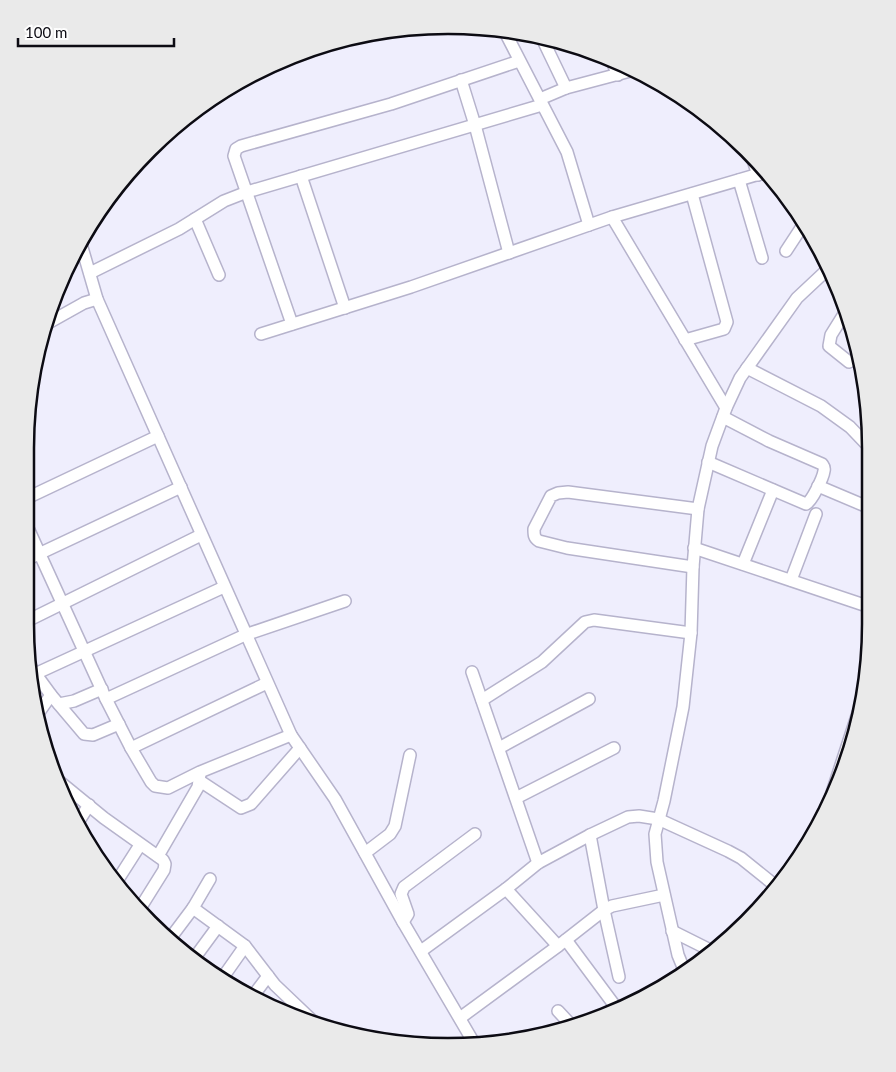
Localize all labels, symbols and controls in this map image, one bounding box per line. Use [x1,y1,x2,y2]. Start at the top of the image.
scale bar [18,15,174,47]
text: 100 m [25,23,67,41]

